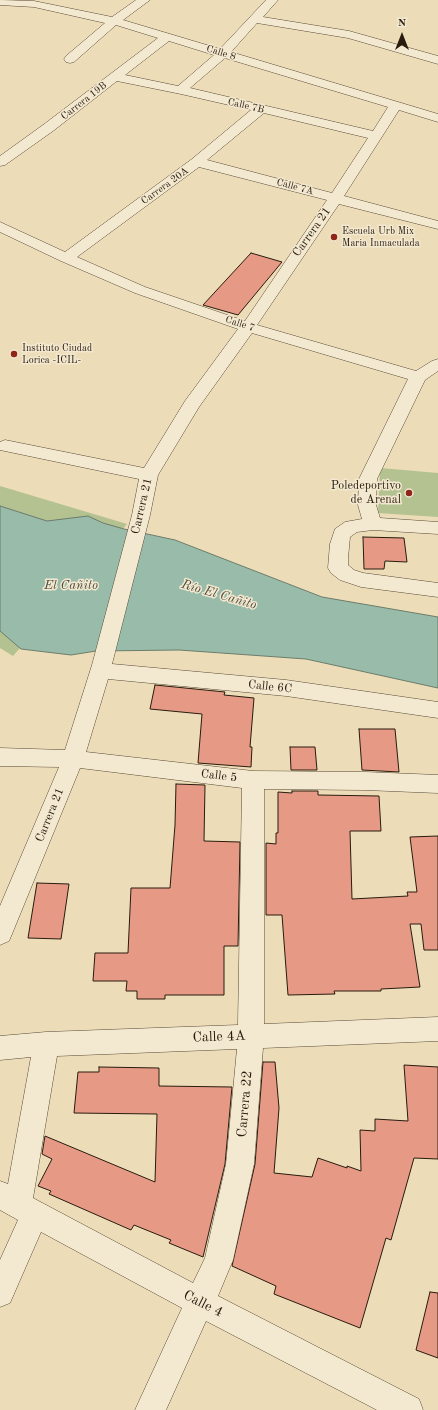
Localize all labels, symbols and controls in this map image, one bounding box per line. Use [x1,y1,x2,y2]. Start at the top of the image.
north arrow [382,16,422,56]
text: N [398,18,406,29]
street label: Calle 8 [205,43,237,63]
street label: Carrera 19B [59,79,109,123]
street label: Calle 7B [227,96,265,116]
street label: Carrera 20A [139,165,191,207]
street label: Calle 7A [275,176,315,198]
street label: Carrera 21 [290,204,334,260]
place label: Escuela Urb Mix Maria Inmaculada [342,225,420,248]
marker: Escuela Urb Mix Maria Inmaculada [329,232,339,242]
street label: Calle 7 [224,314,256,334]
place label: Instituto Ciudad Lorica -ICIL- [22,342,92,366]
marker: Instituto Ciudad Lorica -ICIL- [9,349,19,359]
street label: Carrera 21 [129,476,155,536]
place label: Poledeportivo de Arenal [331,479,401,507]
marker: Poledeportivo de Arenal [404,488,414,498]
water label: Río El Cañito [180,577,258,613]
water label: El Cañito [44,578,98,594]
street label: Calle 6C [247,678,293,696]
street label: Calle 5 [200,767,238,785]
street label: Carrera 21 [33,786,67,844]
street label: Calle 4A [192,1028,246,1046]
street label: Carrera 22 [234,1070,256,1138]
street label: Calle 4 [180,1287,226,1321]

